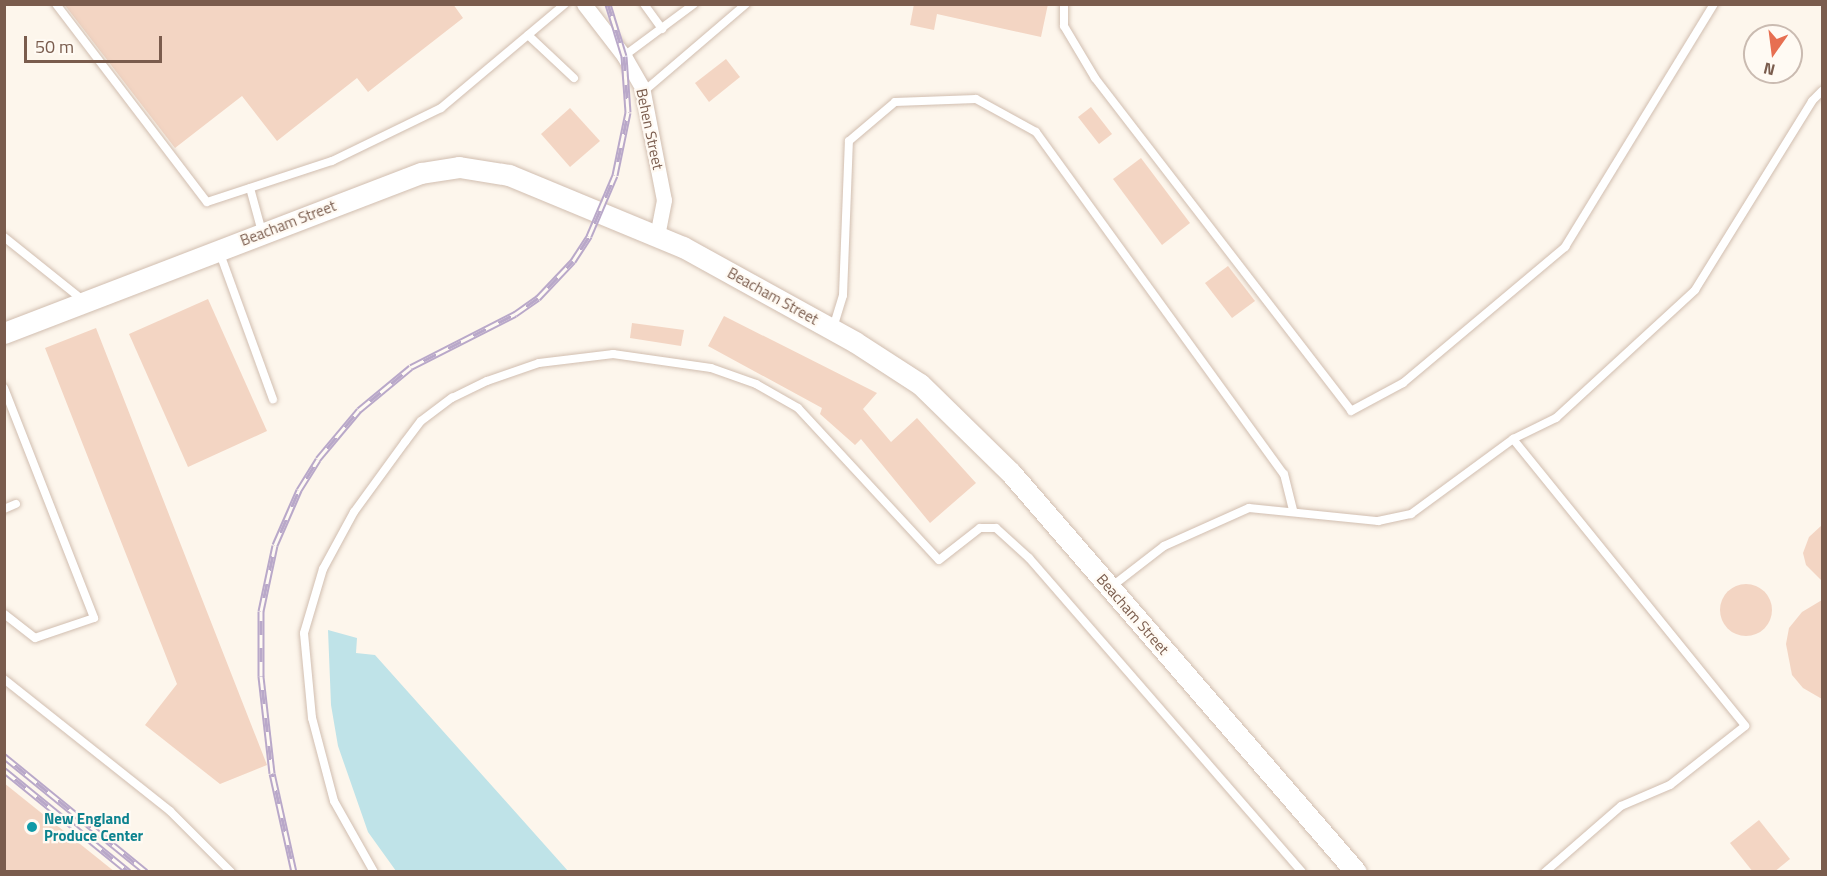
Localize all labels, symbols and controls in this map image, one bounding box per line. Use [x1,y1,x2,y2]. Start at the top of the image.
scale bar [27,24,165,62]
north arrow [1743,24,1803,84]
text: 50 m [35,33,74,60]
text: N [1761,57,1777,83]
street label: Behen Street [633,87,667,171]
street label: Beacham Street [238,197,338,249]
street label: Beacham Street [724,264,822,328]
street label: Beacham Street [1093,570,1173,658]
place label: New England Produce Center [44,809,143,844]
marker: New England Produce Center [25,820,39,834]

